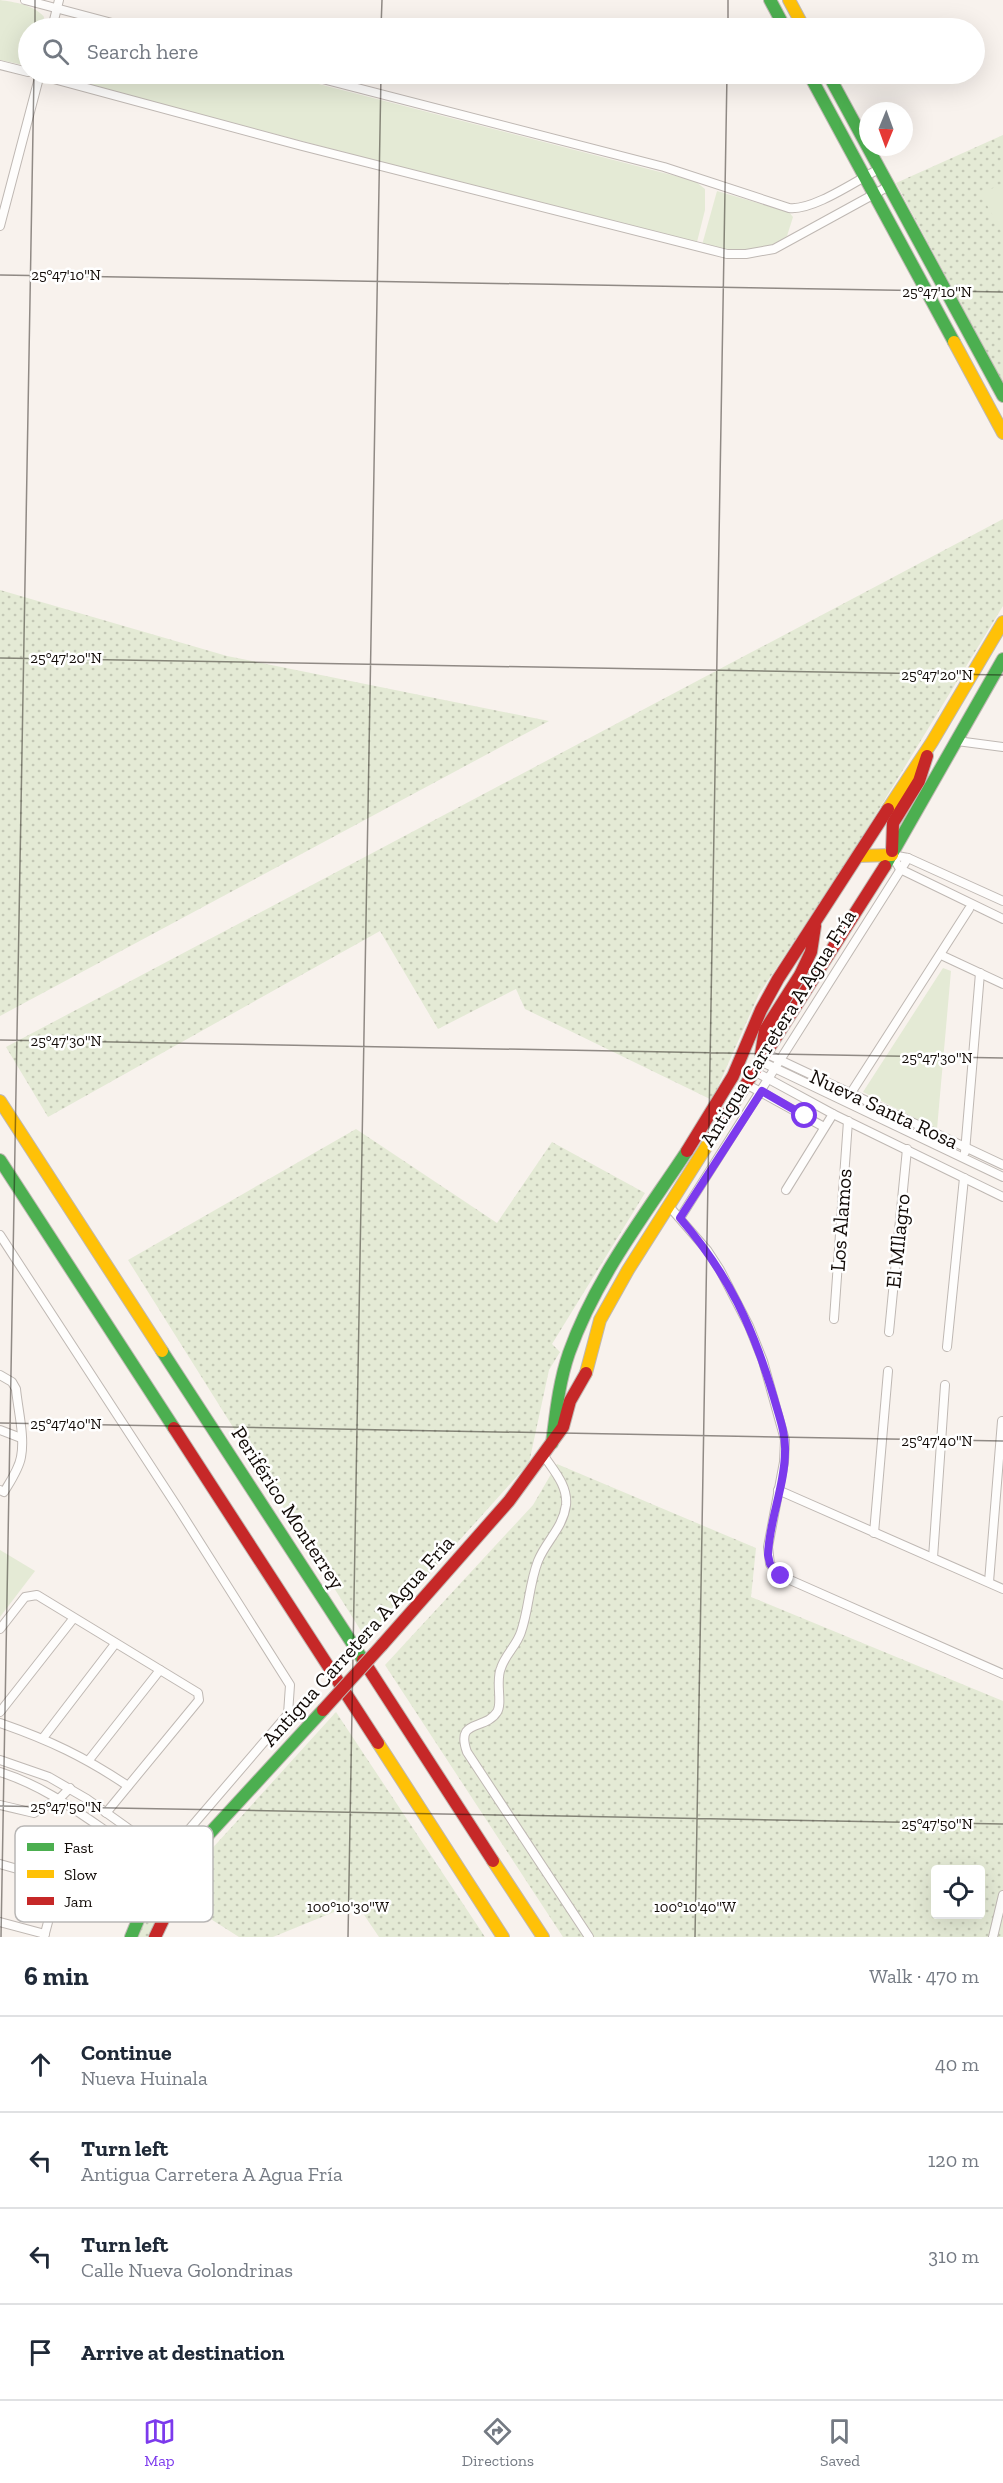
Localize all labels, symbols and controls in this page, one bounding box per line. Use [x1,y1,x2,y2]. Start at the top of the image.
search box [18,18,985,84]
icon: search [39,35,72,68]
text: Search here [87,38,198,65]
north arrow [859,102,913,156]
text: 25°47'10"N [31,266,101,284]
text: 25°47'10"N [902,283,972,301]
text: 25°47'20"N [30,649,102,667]
text: 25°47'20"N [901,666,973,684]
street label: Antigua Carretera A Agua Fría [694,905,861,1151]
text: 25°47'30"N [30,1032,102,1050]
text: 25°47'30"N [901,1049,973,1067]
street label: Nueva Santa Rosa [806,1063,962,1154]
route start [791,1102,817,1128]
street label: Los Alamos [824,1168,857,1272]
street label: El MIlagro [880,1192,915,1289]
text: 25°47'40"N [30,1415,102,1433]
street label: Periférico Monterrey [226,1422,350,1594]
text: 25°47'40"N [901,1432,973,1450]
street label: Antigua Carretera A Agua Fría [256,1530,459,1751]
route end [767,1562,793,1588]
text: 25°47'50"N [30,1798,102,1816]
text: 25°47'50"N [901,1815,973,1833]
legend [15,1826,213,1922]
text: Fast [64,1838,93,1857]
text: Slow [64,1865,98,1884]
map controls [931,1865,985,1919]
button: locate [931,1865,985,1919]
text: Jam [64,1892,93,1911]
text: 100°10'30"W [307,1898,389,1916]
text: 100°10'40"W [654,1898,736,1916]
text: 6 min [24,1960,89,1992]
text: Walk · 470 m [869,1964,979,1988]
text: Continue [81,2039,172,2066]
icon: ahead [24,2048,57,2081]
text: 40 m [935,2052,979,2076]
text: Nueva Huinala [81,2066,208,2090]
text: Turn left [81,2135,168,2162]
icon: left [24,2144,57,2177]
text: 120 m [928,2148,979,2172]
text: Antigua Carretera A Agua Fría [81,2162,343,2186]
text: Turn left [81,2231,168,2258]
icon: left [24,2240,57,2273]
text: 310 m [928,2244,979,2268]
text: Calle Nueva Golondrinas [81,2258,293,2282]
icon: arrive [24,2336,57,2369]
text: Arrive at destination [81,2339,284,2366]
tab: Map [143,2415,176,2470]
tab: Directions [462,2415,534,2470]
tab: Saved [820,2415,860,2470]

